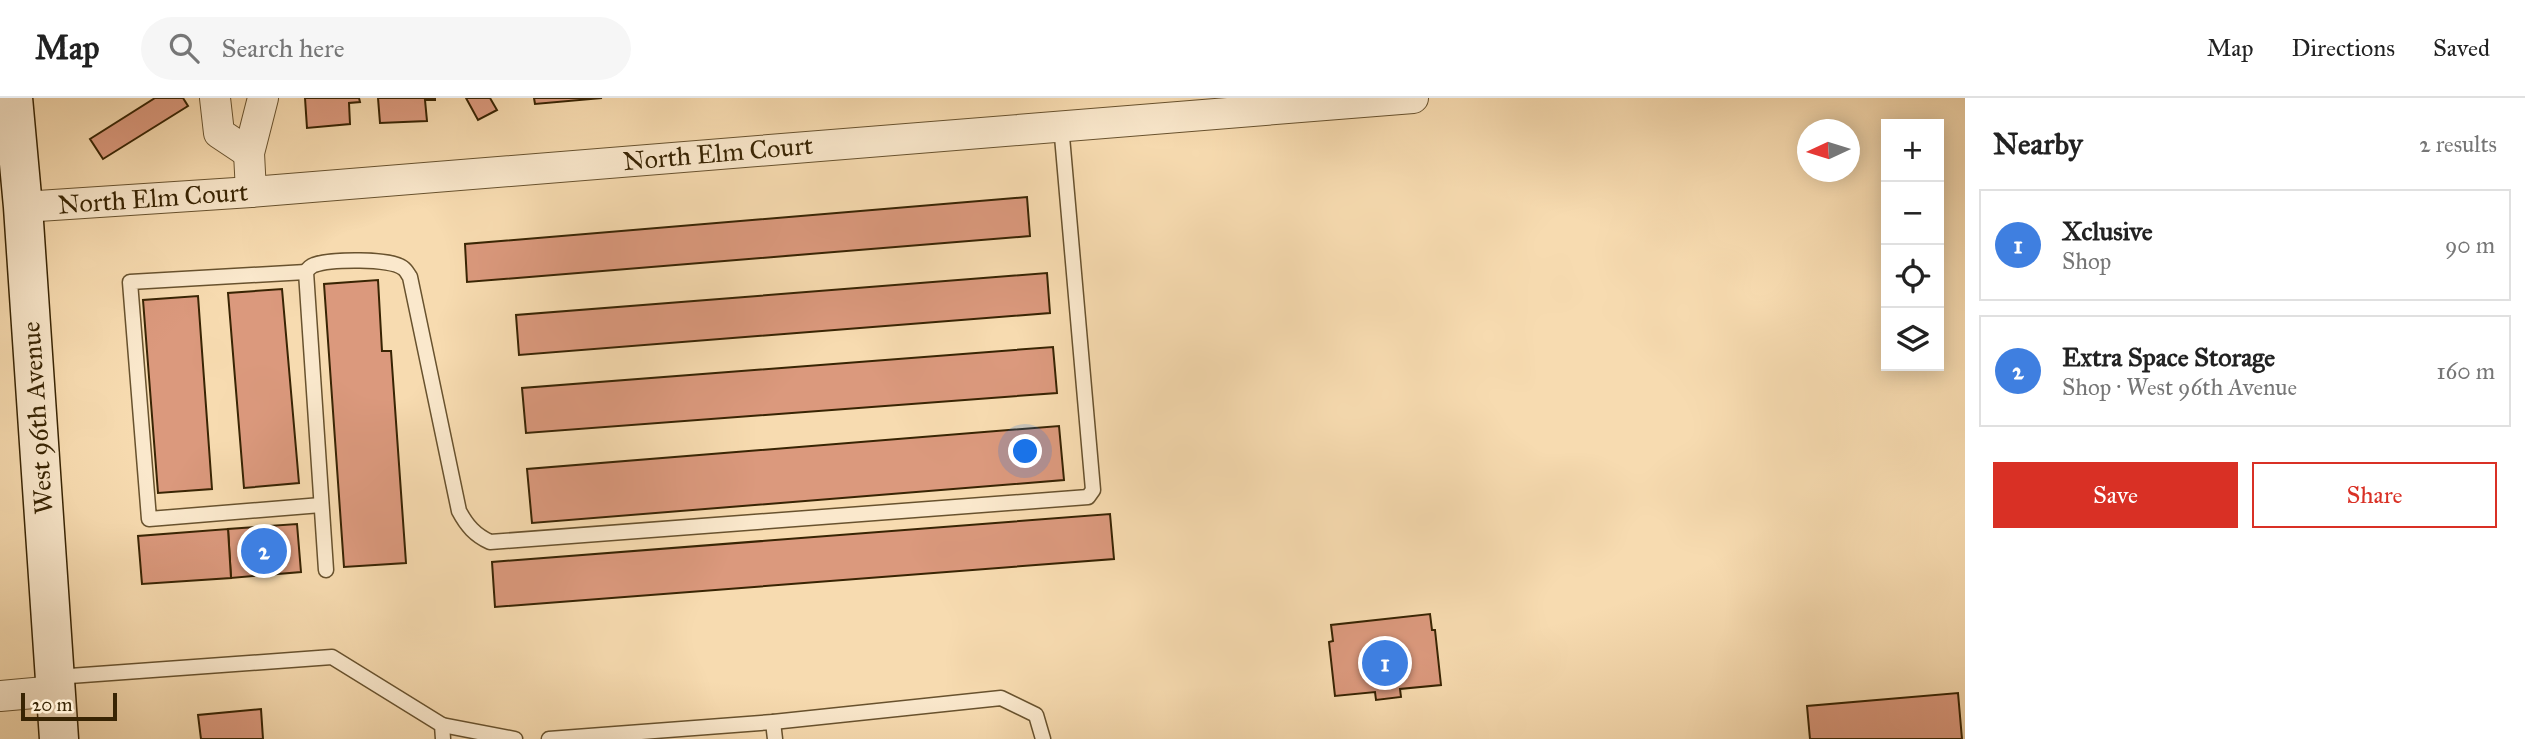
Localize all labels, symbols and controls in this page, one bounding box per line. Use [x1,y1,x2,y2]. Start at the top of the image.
search box [141,17,631,80]
text: Map [35,28,99,68]
icon: search [165,29,203,67]
text: Search here [221,32,345,64]
text: Map [2207,33,2254,63]
text: Directions [2292,33,2395,63]
text: Saved [2433,33,2490,63]
north arrow [1797,119,1860,182]
map controls [1881,119,1944,371]
button: + [1881,119,1944,182]
text: Nearby [1993,126,2083,162]
street label: North Elm Court [622,129,814,177]
text: 2 results [2419,130,2497,158]
street label: North Elm Court [57,175,249,221]
button: − [1881,182,1944,245]
text: Xclusive [2062,215,2153,247]
text: 1 [2013,231,2023,259]
text: 90 m [2445,231,2495,259]
button: locate [1881,245,1944,308]
text: Shop [2062,247,2111,275]
button: layers [1881,308,1944,371]
street label: West 96th Avenue [14,320,60,516]
text: Extra Space Storage [2062,341,2275,373]
text: 2 [2012,357,2024,385]
text: 160 m [2437,357,2495,385]
text: Shop · West 96th Avenue [2062,373,2297,401]
your location [1008,434,1042,468]
button: Save [1993,462,2238,528]
button: Share [2252,462,2497,528]
pin: 2 [241,525,287,577]
pin: 1 [1362,637,1408,689]
scale bar [21,690,117,722]
text: 20 m [32,693,73,716]

